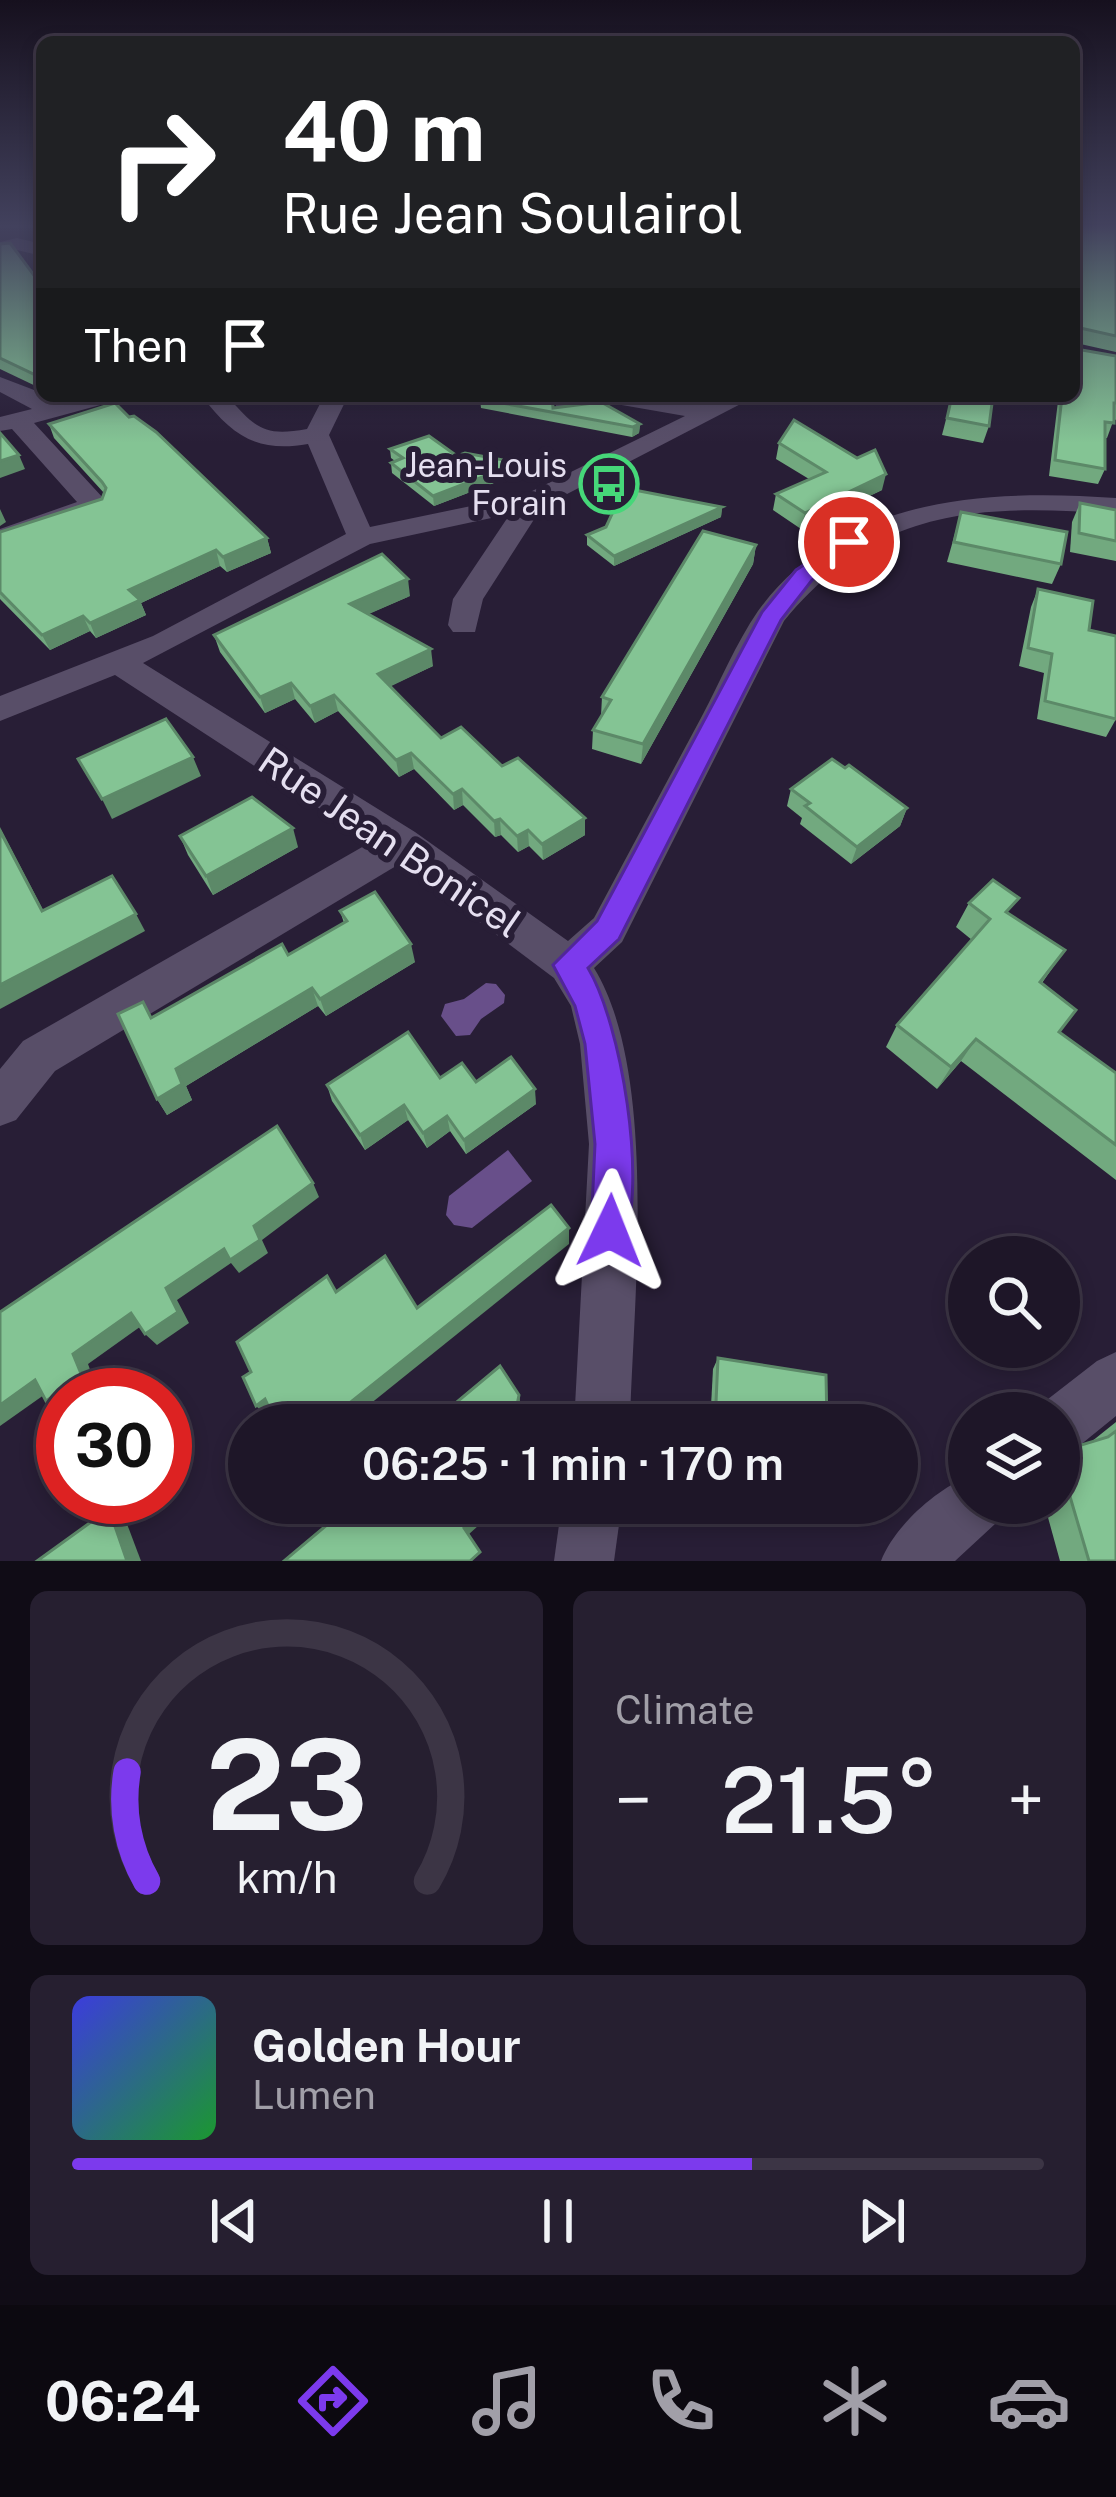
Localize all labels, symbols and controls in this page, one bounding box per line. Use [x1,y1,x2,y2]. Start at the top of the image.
text: 40 m [282,81,485,180]
icon: right [84,84,240,240]
text: Rue Jean Soulairol [282,182,744,245]
icon: arrive [212,312,278,378]
text: Then [84,319,188,372]
place label: Jean-Louis Forain [405,446,567,522]
bus stop icon: Jean-Louis Forain [578,453,640,515]
pin [798,491,900,593]
icon: arrive [816,509,882,575]
street label: Rue Jean Bonicel [250,737,530,947]
position arrow [547,1168,673,1294]
map controls [948,1236,1080,1524]
button: search [948,1236,1080,1368]
speed limit sign: 30 [36,1368,192,1524]
button: layers [948,1392,1080,1524]
text: 06:25 · 1 min · 170 m [362,1437,784,1490]
text: Climate [615,1687,755,1733]
text: 23 [205,1711,368,1858]
text: 21.5° [721,1747,938,1853]
text: − [615,1761,652,1839]
text: + [1007,1761,1044,1839]
text: km/h [236,1852,337,1903]
text: Golden Hour [252,2019,521,2072]
text: Lumen [252,2072,376,2118]
icon: previous [201,2188,267,2254]
icon: pause [525,2188,591,2254]
icon: next [849,2188,915,2254]
icon: directions [291,2359,375,2443]
icon: music [465,2359,549,2443]
icon: phone [639,2359,723,2443]
icon: climate [813,2359,897,2443]
icon: car [987,2359,1071,2443]
text: 06:24 [45,2370,201,2433]

